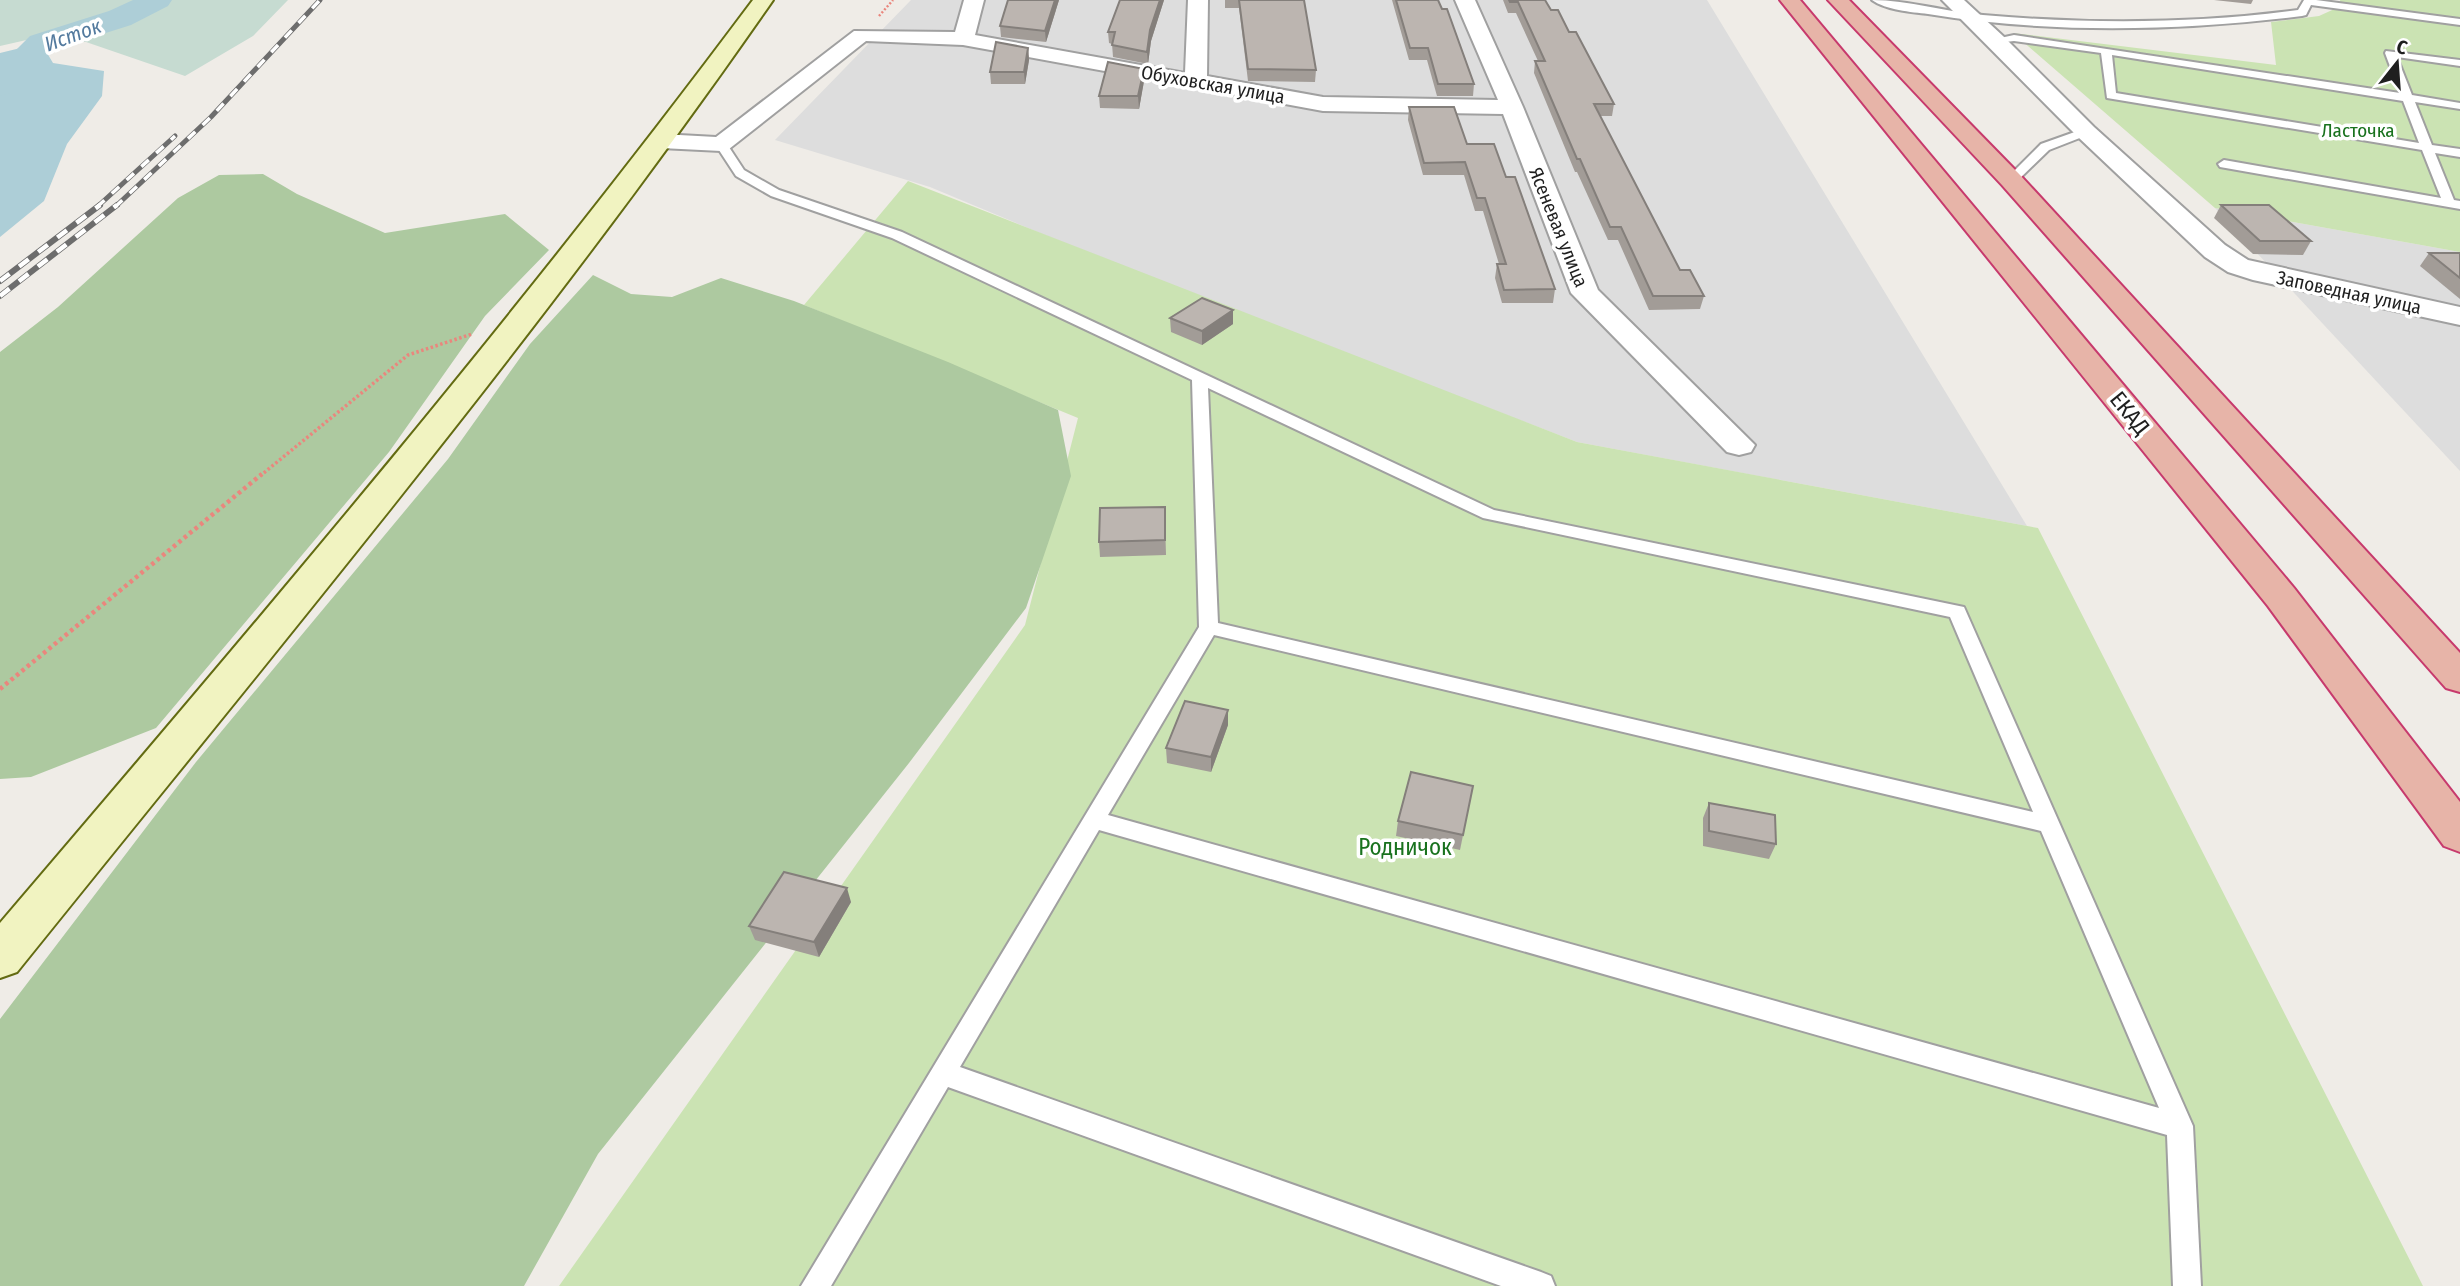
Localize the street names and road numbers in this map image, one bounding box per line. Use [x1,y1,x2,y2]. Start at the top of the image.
street label: Обуховская улица [1139,61,1286,108]
street label: Ясеневая улица [1524,164,1593,290]
street label: Заповедная улица [2274,266,2423,319]
street label: ЕКАД [2104,386,2156,440]

